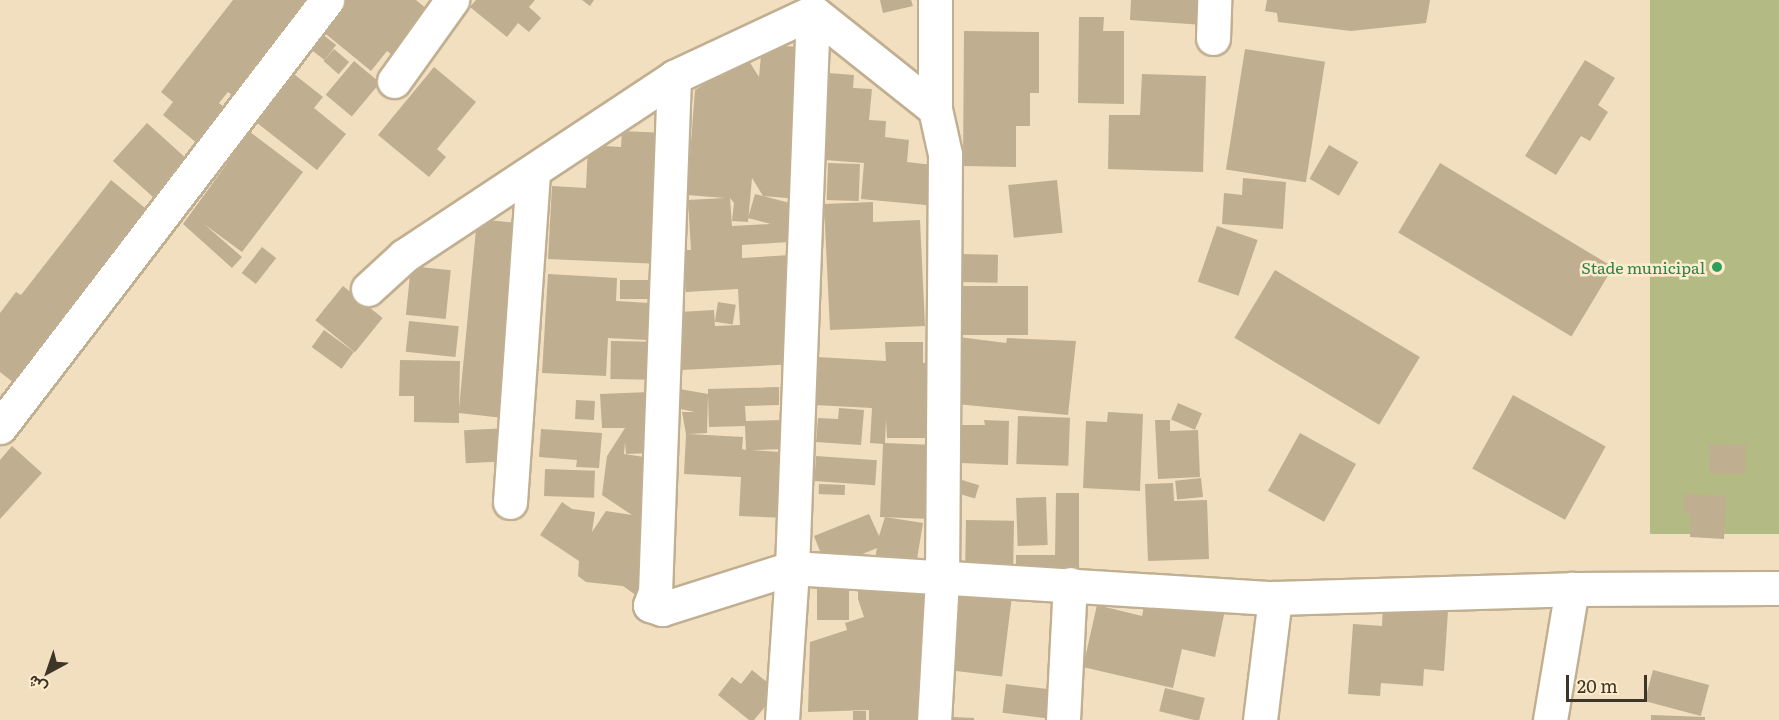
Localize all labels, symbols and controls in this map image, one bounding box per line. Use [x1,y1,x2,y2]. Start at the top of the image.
place label: Stade municipal [1581,257,1705,277]
marker: Stade municipal [1710,260,1724,274]
north arrow [18,642,78,702]
scale bar [1569,663,1650,701]
text: ش [21,670,52,701]
text: 20 m [1577,672,1618,699]

